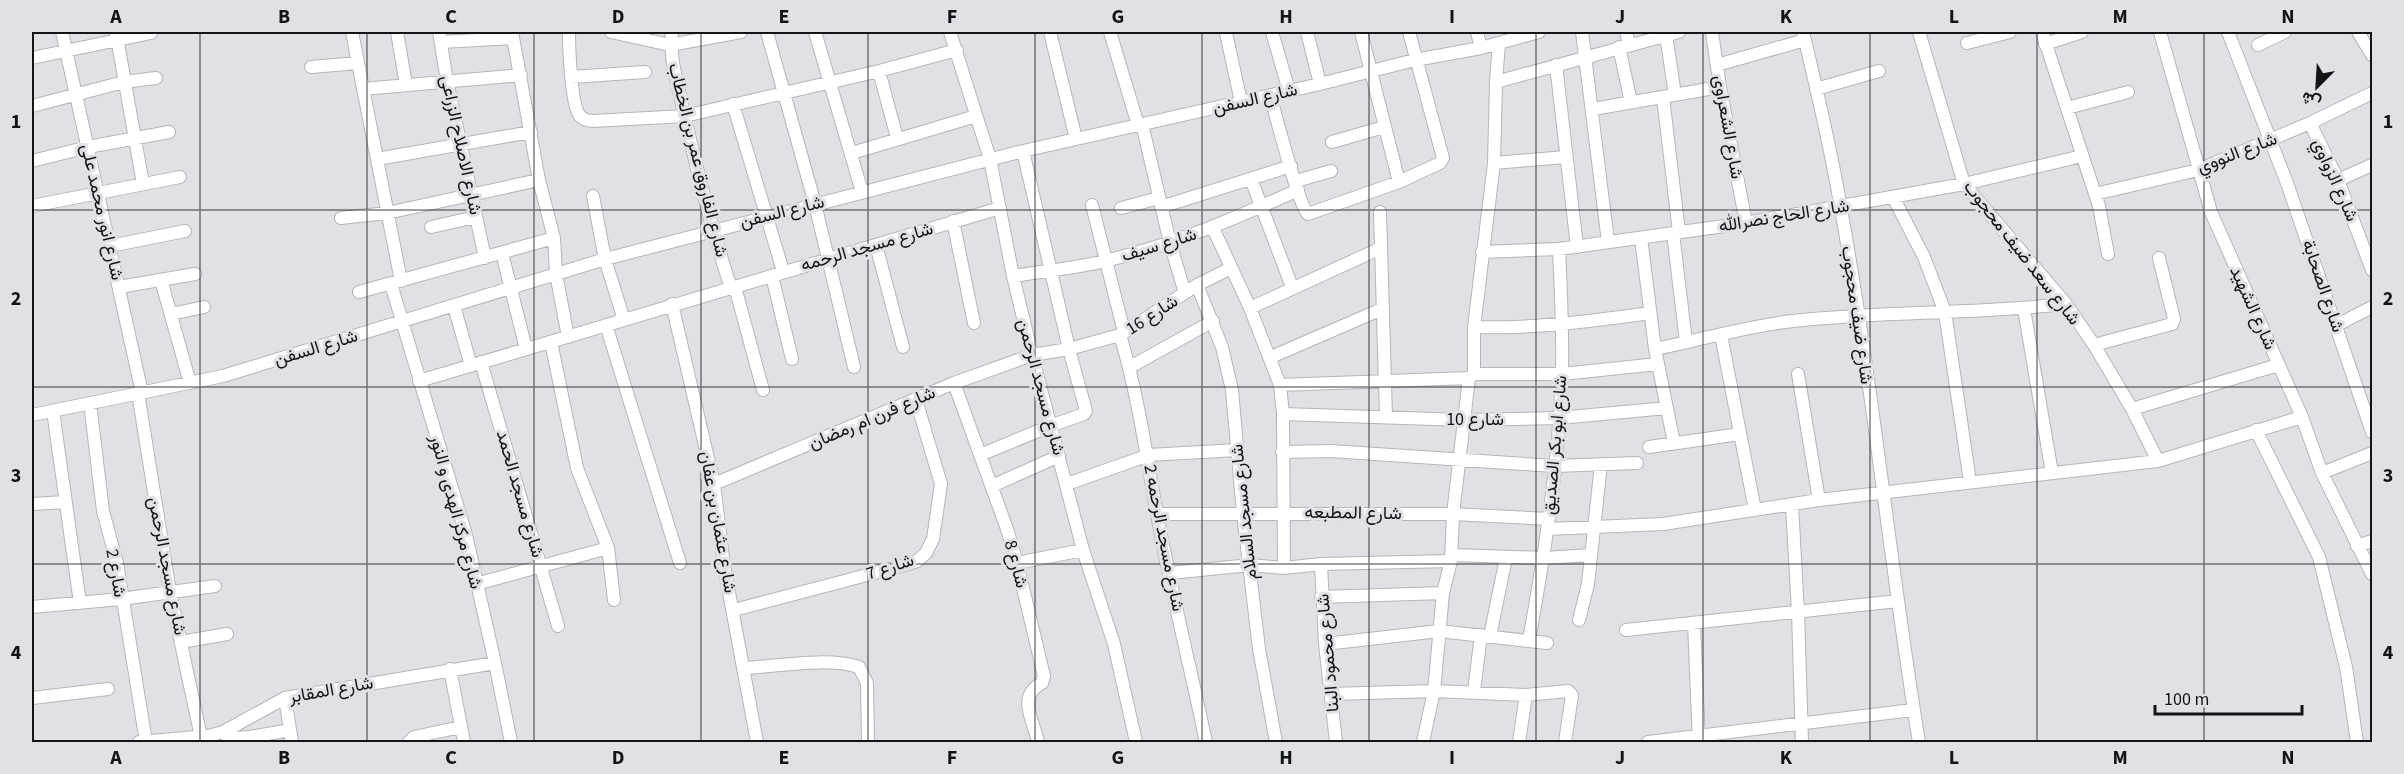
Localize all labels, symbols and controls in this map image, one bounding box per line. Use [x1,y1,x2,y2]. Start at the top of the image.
text: A [109,3,122,31]
text: B [278,3,290,31]
text: C [445,3,457,31]
text: D [612,3,624,31]
text: E [779,3,789,31]
text: F [947,3,957,31]
text: G [1112,3,1124,31]
text: H [1279,3,1293,31]
text: I [1449,3,1455,31]
text: J [1615,3,1625,31]
text: K [1780,3,1793,31]
text: L [1949,3,1959,31]
text: M [2112,3,2128,31]
text: N [2281,3,2295,31]
north arrow [2287,57,2347,117]
street label: شارع الفاروق عمر بن الخطاب [662,60,734,260]
street label: شارع الاصلاح الزراعى [434,73,488,217]
street label: شارع الشعراوى [1707,73,1749,181]
street label: شارع السفن [1210,77,1300,121]
text: ش [2298,86,2325,114]
text: 1 [11,108,21,136]
text: 1 [2383,108,2393,136]
street label: شارع النووي [2193,126,2281,182]
street label: شارع الزواوي [2304,134,2364,226]
street label: شارع انور محمد على [74,141,130,283]
street label: شارع سعد ضيف محجوب [1958,175,2086,331]
street label: شارع السفن [737,189,827,235]
street label: شارع الحاج نصرالله [1717,193,1851,239]
street label: شارع مسجد الرحمه [798,216,936,278]
street label: شارع سيف [1118,222,1200,268]
street label: شارع الصحابة [2296,236,2350,336]
street label: شارع ضيف محجوب [1835,244,1879,386]
street label: شارع الشهيد [2223,262,2283,354]
text: 2 [11,285,21,313]
text: 2 [2383,285,2393,313]
street label: شارع 16 [1121,289,1183,341]
street label: شارع مسجد الرحمن [1011,316,1071,458]
street label: شارع السفن [271,323,361,373]
street label: شارع ابو بكر الصديق [1536,374,1574,516]
street label: شارع فرن ام رمضان [805,380,939,456]
street label: شارع 10 [1446,407,1504,432]
street label: شارع مسجد الحمد [490,427,550,561]
street label: شارع مركز الهدى و النور [423,431,489,592]
street label: شارع مسجد السلام [1224,443,1264,581]
street label: شارع عثمان بن عفان [693,449,743,595]
text: 3 [11,462,21,490]
street label: شارع مسجد الرحمه 2 [1137,462,1191,614]
text: 3 [2383,462,2393,490]
street label: شارع مسجد الرحمن [141,495,193,637]
street label: شارع المطبعه [1304,500,1402,526]
street label: شارع 8 [998,537,1034,591]
street label: شارع 2 [99,547,133,599]
street label: شارع 7 [863,548,917,586]
street label: شارع محمود البنا [1310,593,1346,713]
text: 4 [11,639,22,667]
text: 4 [2383,639,2394,667]
street label: شارع المقابر [286,670,375,710]
scale bar [2155,678,2302,716]
text: 100 m [2164,687,2209,712]
text: A [109,744,122,772]
text: B [278,744,290,772]
text: C [445,744,457,772]
text: D [612,744,624,772]
text: E [779,744,789,772]
text: F [947,744,957,772]
text: G [1112,744,1124,772]
text: H [1279,744,1293,772]
text: I [1449,744,1455,772]
text: J [1615,744,1625,772]
text: K [1780,744,1793,772]
text: L [1949,744,1959,772]
text: M [2112,744,2128,772]
text: N [2281,744,2295,772]

